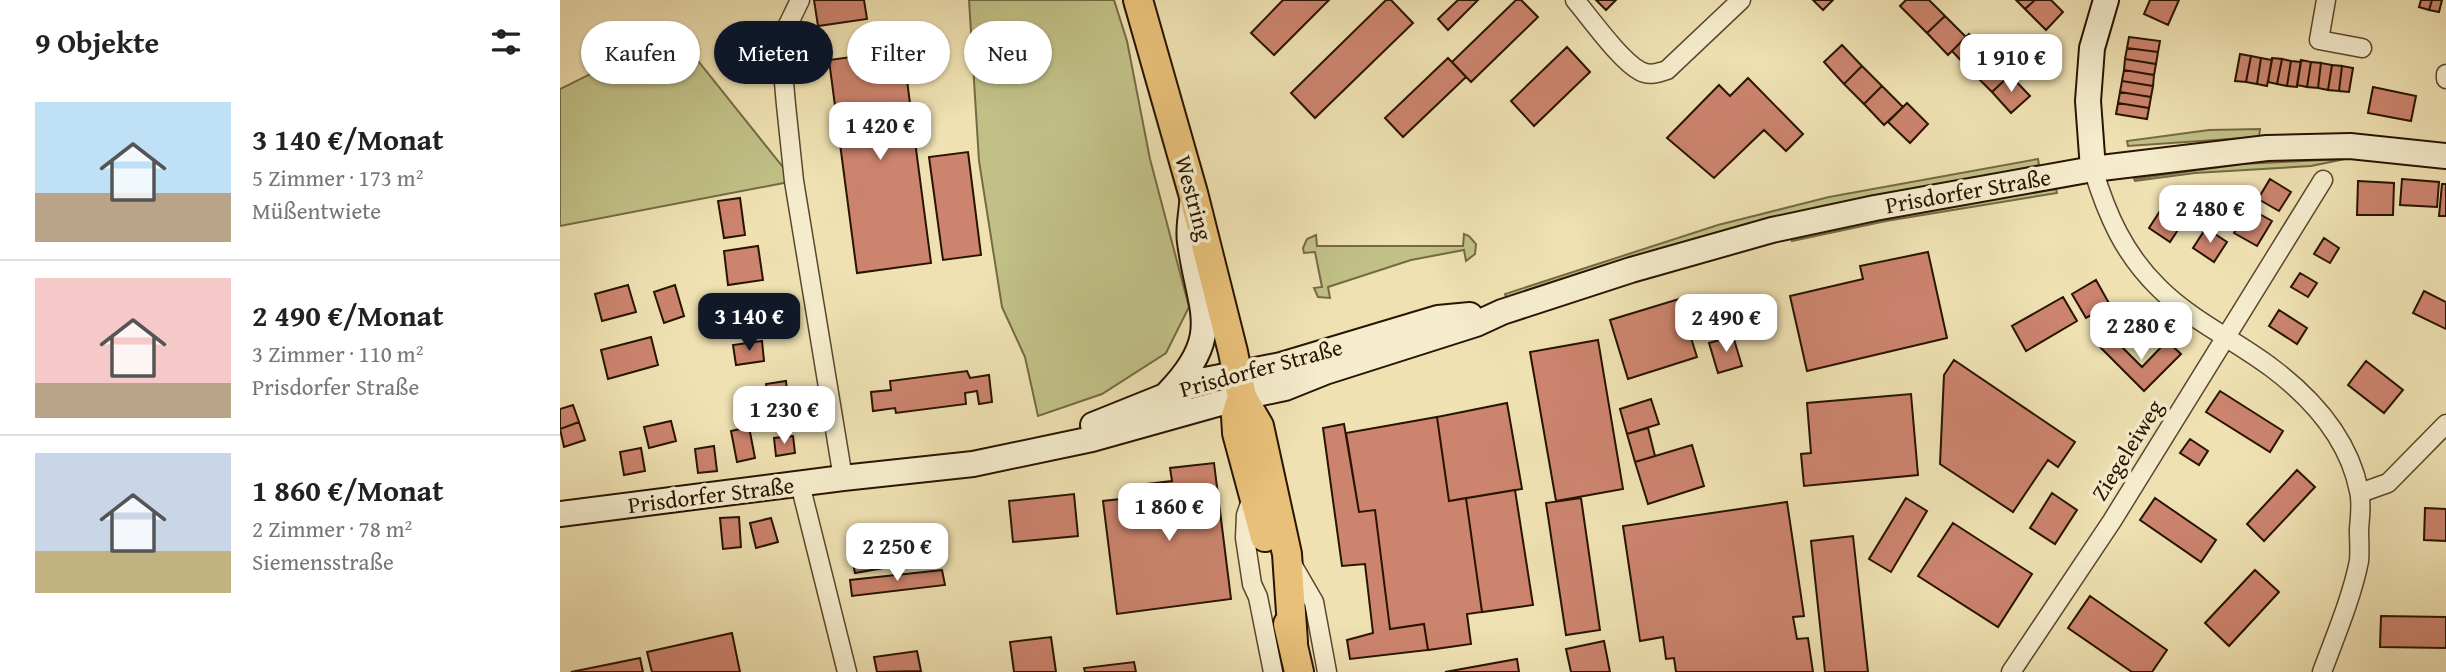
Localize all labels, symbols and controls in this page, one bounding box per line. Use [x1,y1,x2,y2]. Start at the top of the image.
text: 9 Objekte [35,20,159,64]
chip: Kaufen [581,21,700,84]
chip: Mieten [714,21,833,84]
chip: Filter [847,21,950,84]
chip: Neu [964,21,1052,84]
icon: filters [487,23,525,61]
pin: 1 910 € [1946,34,2076,94]
text: 1 910 € [1976,40,2046,73]
pin: 1 420 € [815,102,945,162]
text: 1 420 € [845,108,915,141]
text: 3 140 €/Monat [252,117,444,161]
icon: home [91,130,175,214]
street label: Westring [1167,152,1222,245]
street label: Prisdorfer Straße [1883,160,2053,221]
text: 5 Zimmer · 173 m² [252,161,423,194]
pin: 2 480 € [2145,186,2275,245]
text: 2 480 € [2175,191,2245,224]
text: Müßentwiete [252,194,381,227]
text: 2 490 €/Monat [252,293,444,337]
pin: 3 140 € [684,294,814,353]
pin: 2 490 € [1661,294,1791,354]
text: 3 140 € [714,299,784,332]
text: 2 490 € [1691,300,1761,333]
pin: 2 280 € [2076,302,2206,362]
icon: home [91,306,175,390]
text: 2 280 € [2106,308,2176,341]
street label: Prisdorfer Straße [1176,330,1346,405]
text: 3 Zimmer · 110 m² [252,337,423,370]
text: Prisdorfer Straße [252,370,419,403]
pin: 1 230 € [719,386,849,446]
text: 1 230 € [749,392,819,425]
street label: Ziegeleiweg [2083,392,2171,507]
text: 1 860 €/Monat [252,468,444,512]
street label: Prisdorfer Straße [626,468,796,521]
icon: home [91,481,175,565]
pin: 1 860 € [1104,484,1234,543]
text: 1 860 € [1134,489,1204,522]
text: 2 Zimmer · 78 m² [252,512,412,545]
pin: 2 250 € [832,524,962,583]
text: 2 250 € [862,529,932,562]
text: Siemensstraße [252,545,394,578]

